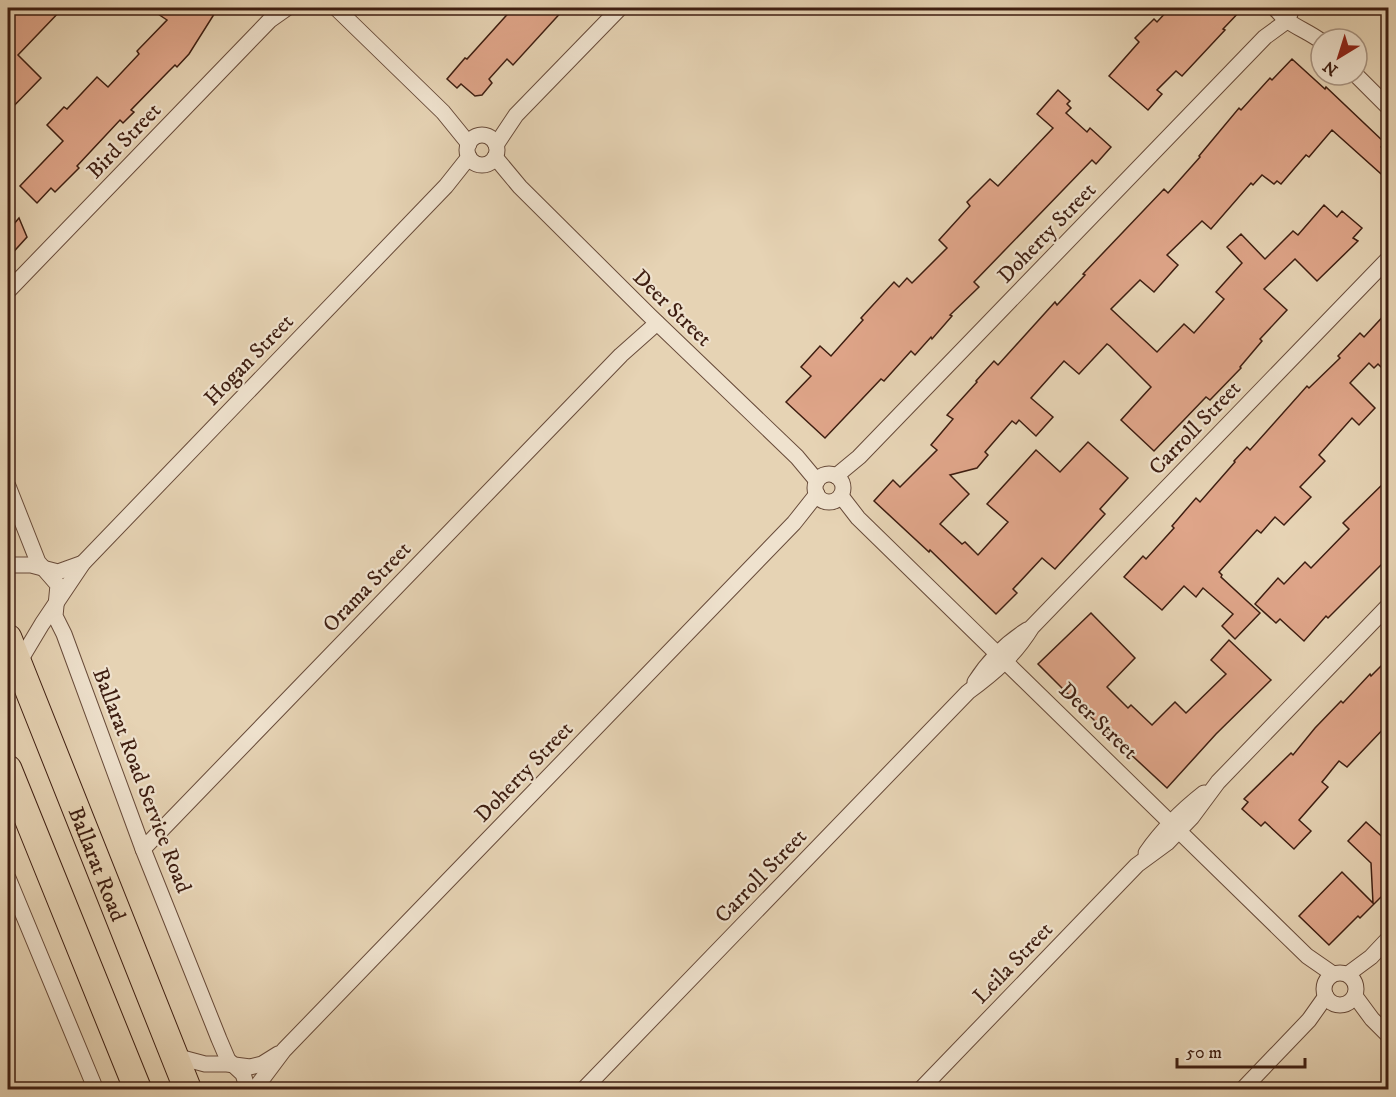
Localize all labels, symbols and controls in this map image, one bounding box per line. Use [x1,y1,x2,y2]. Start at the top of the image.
north arrow [1309,27,1369,87]
text: N [1319,56,1342,80]
street label: Bird Street [81,97,167,185]
street label: Doherty Street [992,177,1102,289]
street label: Deer Street [627,264,717,352]
street label: Hogan Street [199,309,299,412]
street label: Carroll Street [1143,375,1247,481]
street label: Orama Street [317,536,417,638]
street label: Ballarat Road Service Road [88,664,198,896]
street label: Deer Street [1053,677,1143,765]
street label: Doherty Street [469,716,579,828]
street label: Ballarat Road [63,803,133,925]
street label: Carroll Street [709,823,813,929]
street label: Leila Street [967,916,1059,1010]
scale bar [1177,1031,1304,1069]
text: 50 m [1186,1042,1222,1064]

